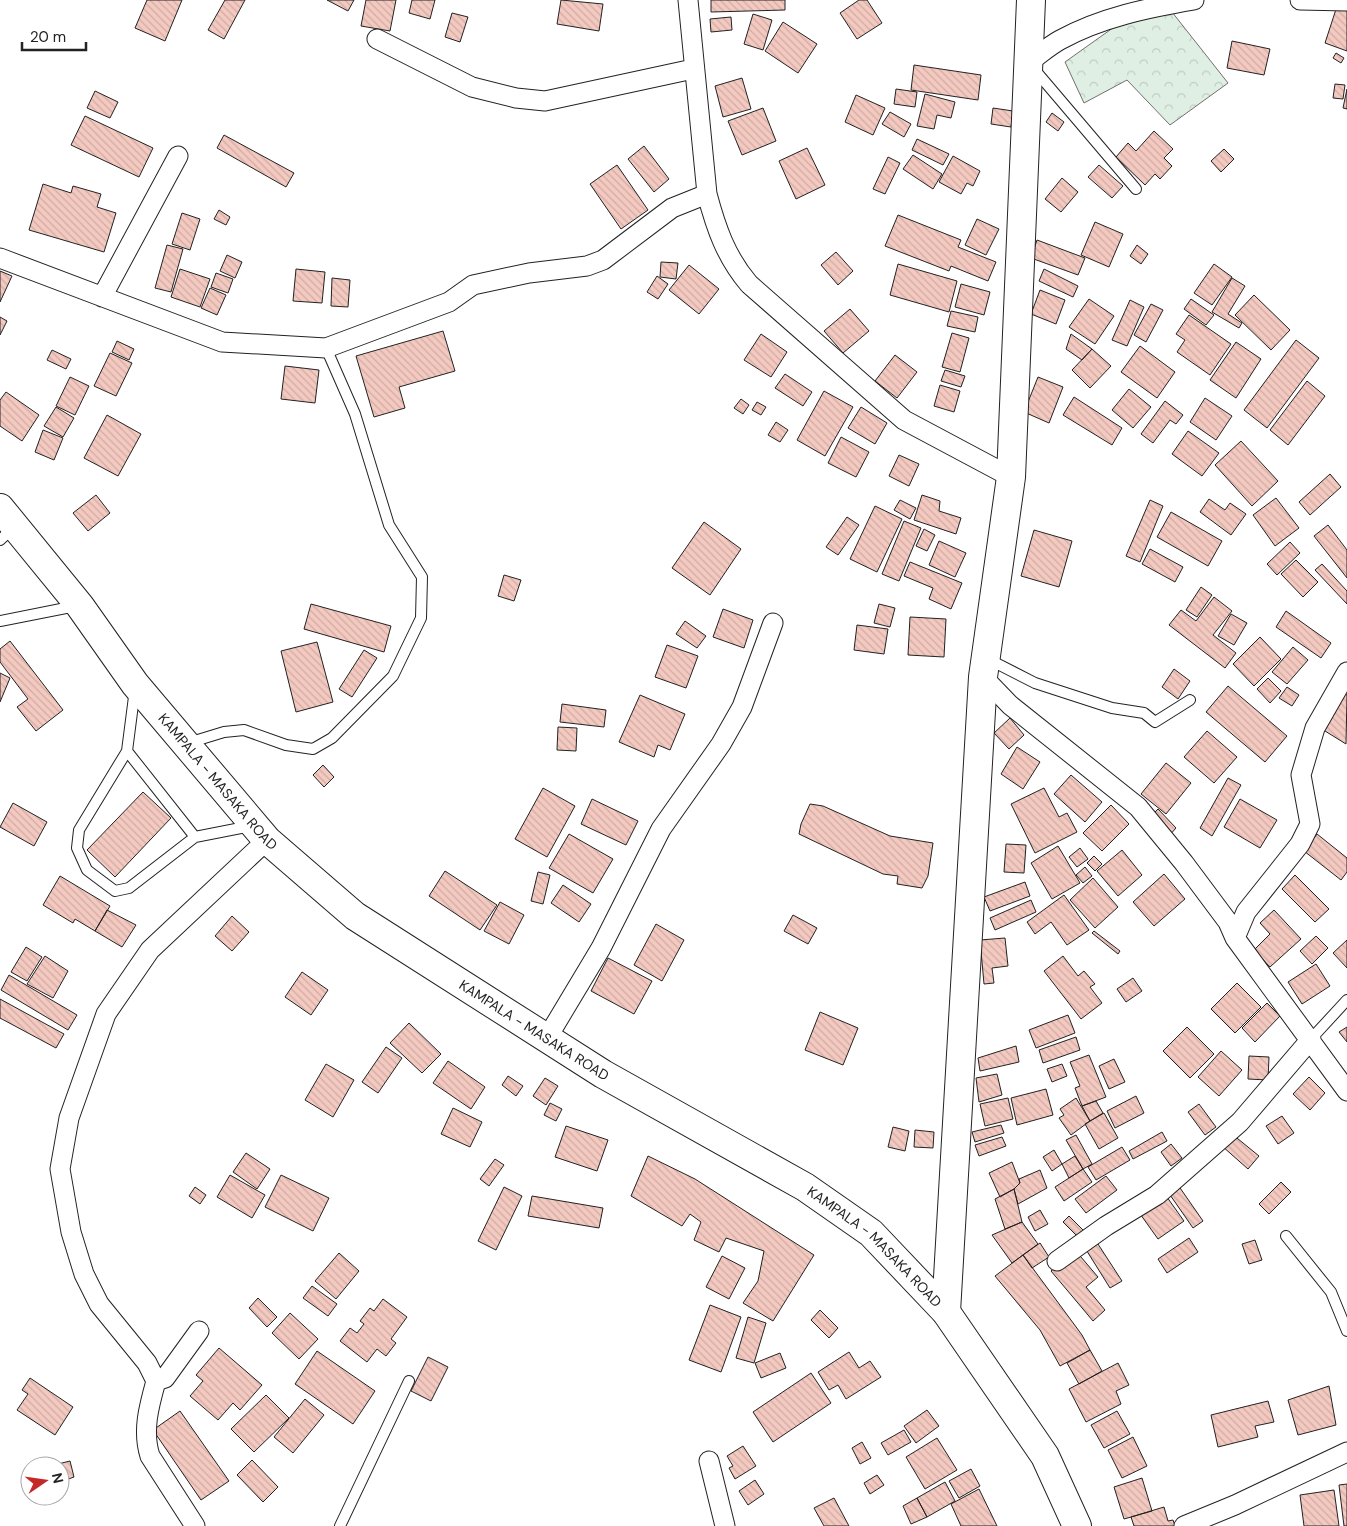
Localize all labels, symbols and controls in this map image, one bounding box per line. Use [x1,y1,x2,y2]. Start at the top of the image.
scale bar [22,20,86,52]
text: 20 m [30,27,66,47]
street label: KAMPALA - MASAKA ROAD [155,709,281,854]
street label: KAMPALA - MASAKA ROAD [456,976,612,1085]
street label: KAMPALA - MASAKA ROAD [804,1182,945,1311]
north arrow [20,1456,70,1506]
text: N [48,1471,68,1485]

